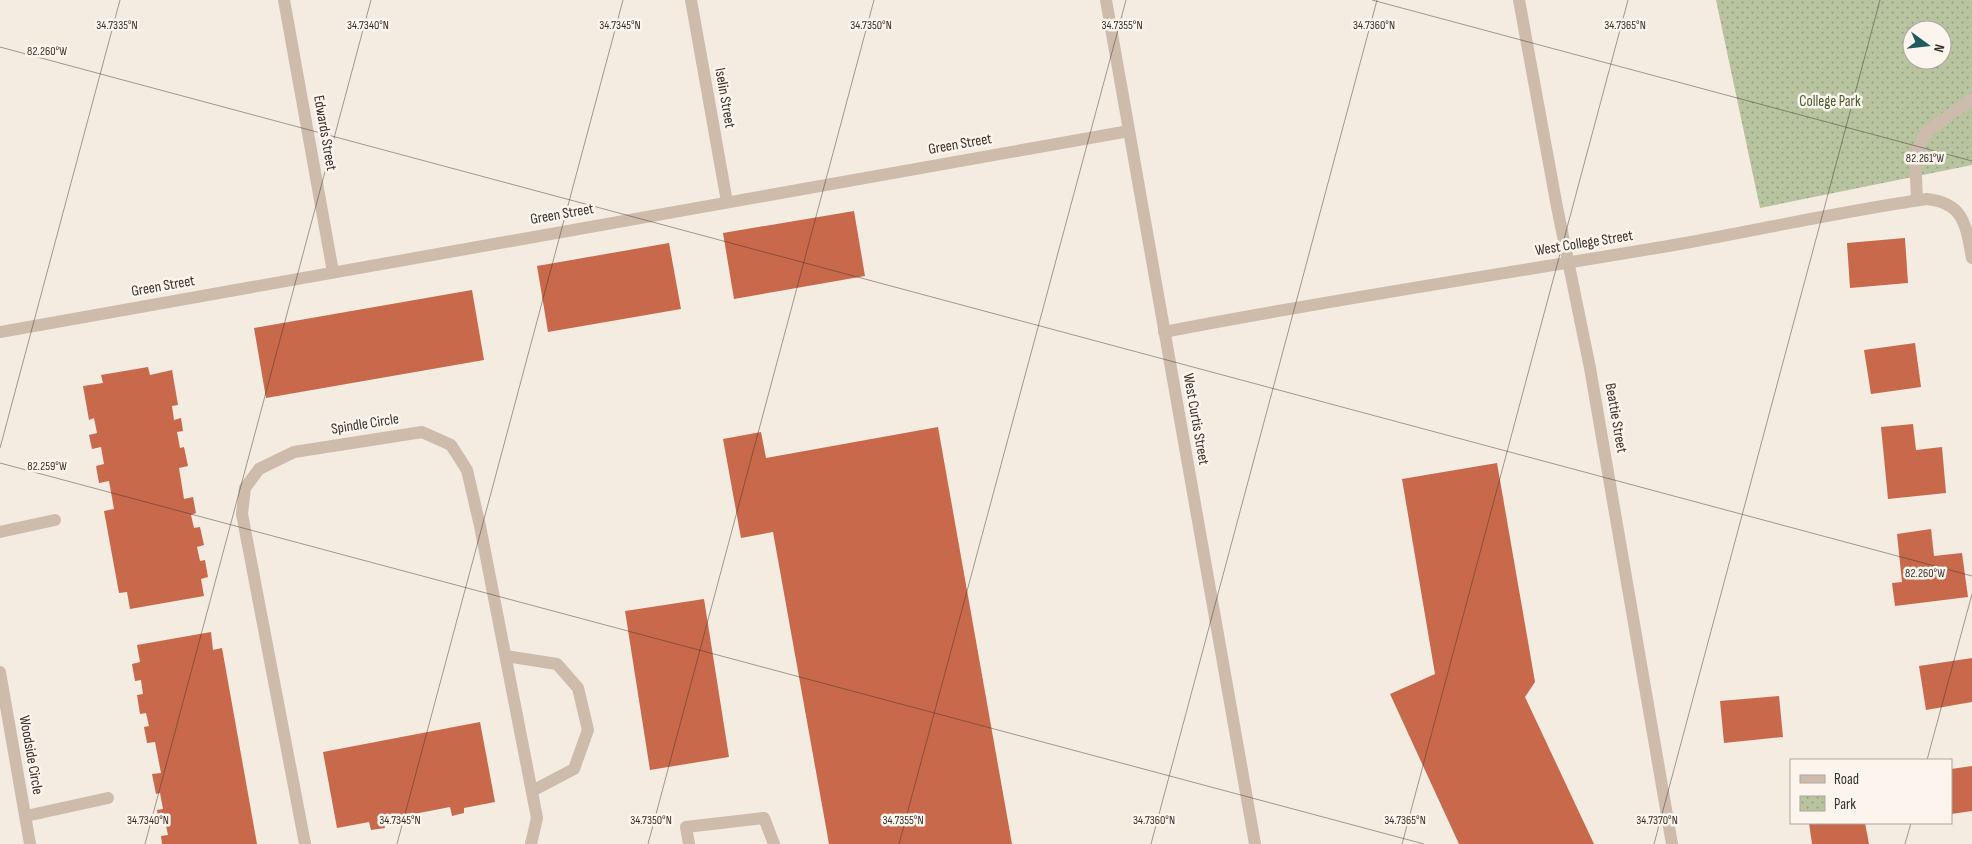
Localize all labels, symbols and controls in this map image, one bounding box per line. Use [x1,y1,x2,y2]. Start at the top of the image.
text: 34.7335°N [96,18,138,33]
text: 34.7340°N [347,18,389,33]
text: 34.7345°N [599,18,641,33]
text: 34.7350°N [850,18,892,33]
text: 34.7355°N [1101,18,1143,33]
text: 34.7360°N [1353,18,1395,33]
text: 34.7365°N [1604,18,1646,33]
north arrow [1902,20,1952,70]
text: N [1930,42,1948,54]
text: 82.260°W [27,44,67,59]
street label: Iselin Street [710,66,740,130]
park label: College Park [1799,92,1861,111]
street label: Edwards Street [309,94,341,173]
street label: Green Street [927,129,994,159]
text: 82.261°W [1906,151,1944,166]
street label: Green Street [529,199,596,229]
street label: West College Street [1534,226,1635,260]
street label: Green Street [130,271,197,301]
street label: West Curtis Street [1179,372,1213,467]
street label: Beattie Street [1601,382,1632,455]
street label: Spindle Circle [330,409,400,439]
text: 82.259°W [27,459,67,474]
text: 82.260°W [1905,566,1945,581]
street label: Woodside Circle [15,714,47,796]
legend [1790,759,1952,824]
text: Road [1834,770,1859,789]
text: Park [1834,795,1856,814]
text: 34.7340°N [127,813,169,828]
text: 34.7345°N [379,813,421,828]
text: 34.7350°N [630,813,672,828]
text: 34.7355°N [882,813,924,828]
text: 34.7360°N [1133,813,1175,828]
text: 34.7365°N [1384,813,1426,828]
text: 34.7370°N [1636,813,1678,828]

